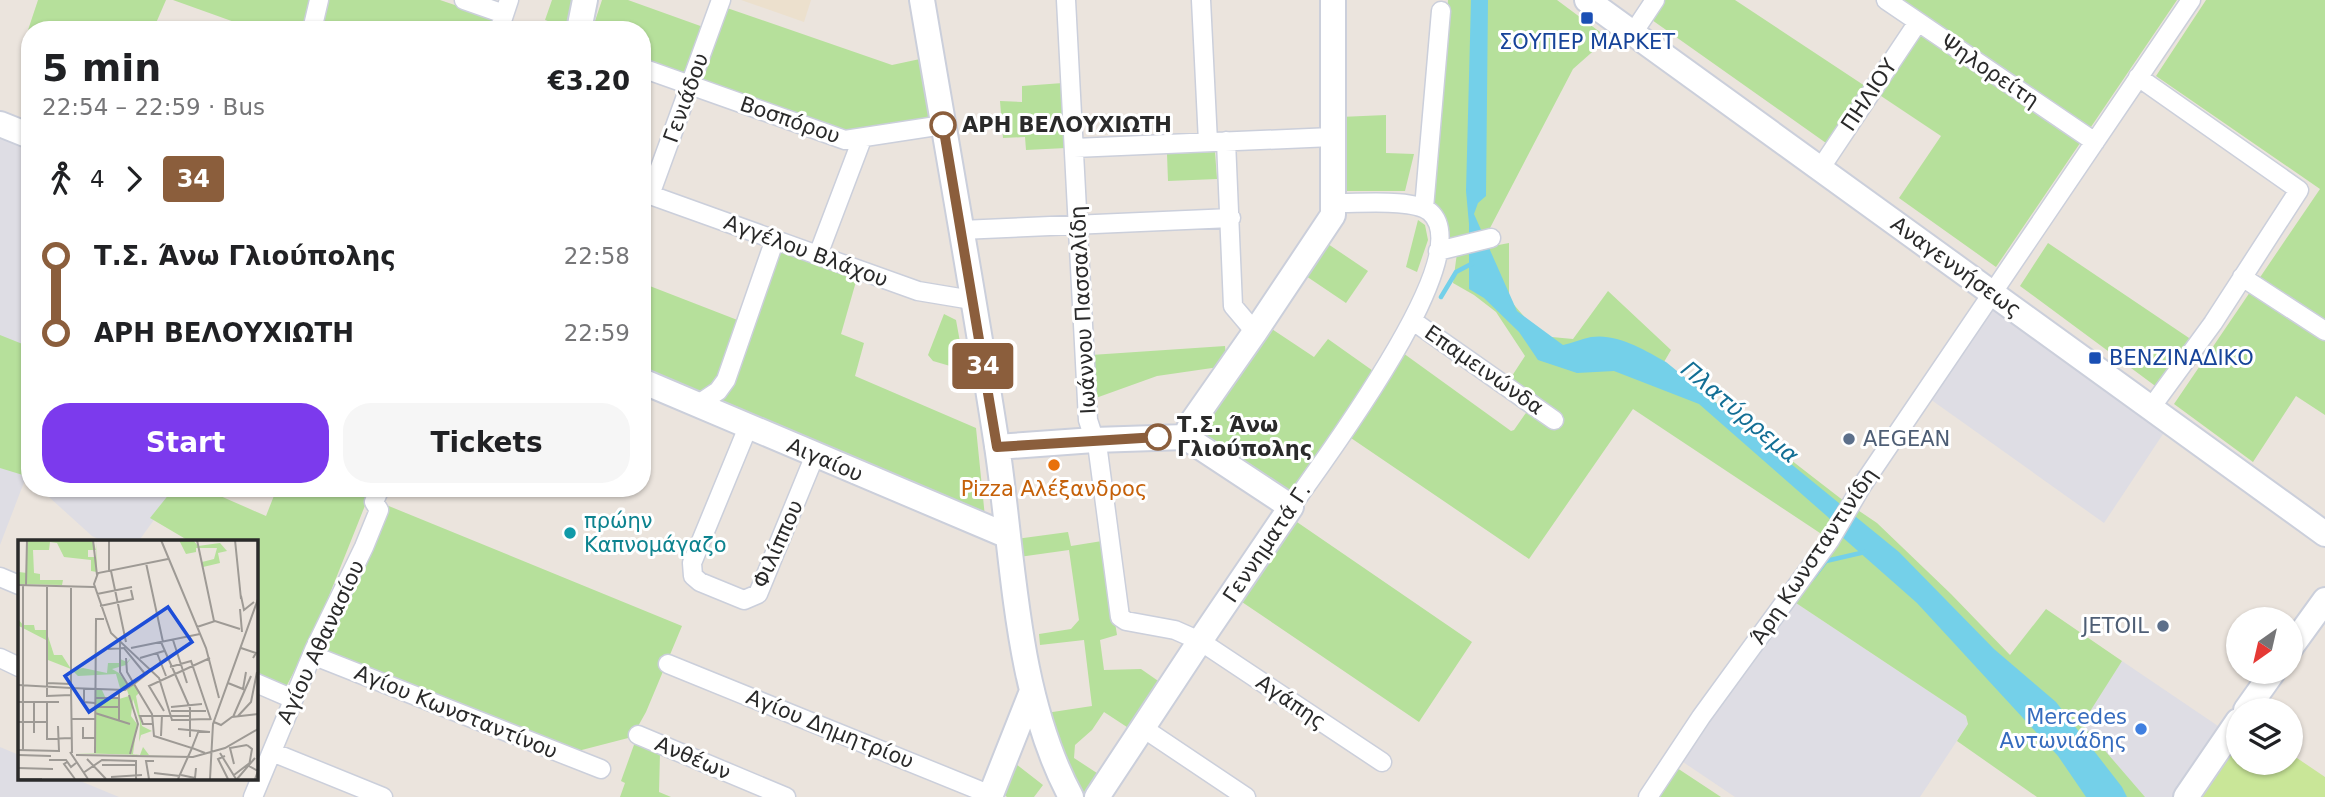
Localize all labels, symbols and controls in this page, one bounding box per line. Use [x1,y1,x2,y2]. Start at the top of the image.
marker: ΣΟΥΠΕΡ ΜΑΡΚΕΤ [1579,10,1595,26]
street label: Ψηλορείτη [1937,29,2043,113]
place label: ΣΟΥΠΕΡ ΜΑΡΚΕΤ [1499,30,1675,54]
text: 5 min [42,46,161,90]
street label: Γενιάδου [659,50,713,146]
street label: ΠΗΛΙΟΥ [1836,54,1902,135]
text: €3.20 [548,66,630,96]
street label: Βοσπόρου [737,92,843,148]
text: 22:54 – 22:59 · Bus [42,94,265,120]
marker: ΑΡΗ ΒΕΛΟΥΧΙΩΤΗ [930,112,956,138]
place label: ΑΡΗ ΒΕΛΟΥΧΙΩΤΗ [962,113,1172,137]
icon: walk [42,160,80,198]
icon: forward [115,160,153,198]
text: 34 [177,165,210,193]
text: 4 [90,166,105,192]
street label: Ιωάννου Πασσαλίδη [1066,205,1100,415]
street label: Αγγέλου Βλάχου [721,210,891,292]
street label: Αναγεννήσεως [1886,212,2026,322]
text: Τ.Σ. Άνω Γλιούπολης [94,241,396,271]
text: 22:58 [564,243,630,269]
text: ΑΡΗ ΒΕΛΟΥΧΙΩΤΗ [94,318,354,348]
text: 22:59 [564,320,630,346]
street label: Επαμεινώνδα [1420,320,1548,420]
line badge: 34 [951,343,1014,389]
place label: ΒΕΝΖΙΝΑΔΙΚΟ [2109,346,2254,370]
marker: ΒΕΝΖΙΝΑΔΙΚΟ [2087,350,2103,366]
text: 34 [966,352,1000,380]
water label: Πλατύρρεμα [1676,356,1804,468]
button: Start [42,403,329,483]
button: Tickets [343,403,630,483]
place label: Τ.Σ. Άνω Γλιούπολης [1177,413,1312,461]
marker: Τ.Σ. Άνω Γλιούπολης [1145,424,1171,450]
place label: AEGEAN [1863,427,1950,451]
marker: AEGEAN [1841,431,1857,447]
street label: Αιγαίου [784,433,866,487]
marker: Pizza Αλέξανδρος [1046,457,1062,473]
street label: Άρη Κωνσταντινίδη [1746,463,1882,649]
place label: Pizza Αλέξανδρος [961,477,1147,501]
street label: Γεννηματά Γ. [1218,479,1316,607]
street label: Φιλίππου [748,496,808,592]
place label: πρώην Καπνομάγαζο [584,509,727,557]
marker: πρώην Καπνομάγαζο [562,525,578,541]
inset map [18,540,257,780]
street label: Αγίου Αθανασίου [273,556,369,728]
north arrow [2226,607,2303,684]
map controls [2226,607,2303,775]
place label: JETOIL [2080,614,2149,638]
marker: JETOIL [2155,618,2171,634]
street label: Αγίου Κωνσταντίνου [351,660,561,764]
street label: Αγάπης [1252,670,1330,734]
street label: Αγίου Δημητρίου [743,685,917,773]
button: layers [2226,698,2303,775]
place label: Mercedes Αντωνιάδης [2000,705,2127,753]
marker: Mercedes Αντωνιάδης [2133,721,2149,737]
street label: Ανθέων [652,731,734,785]

